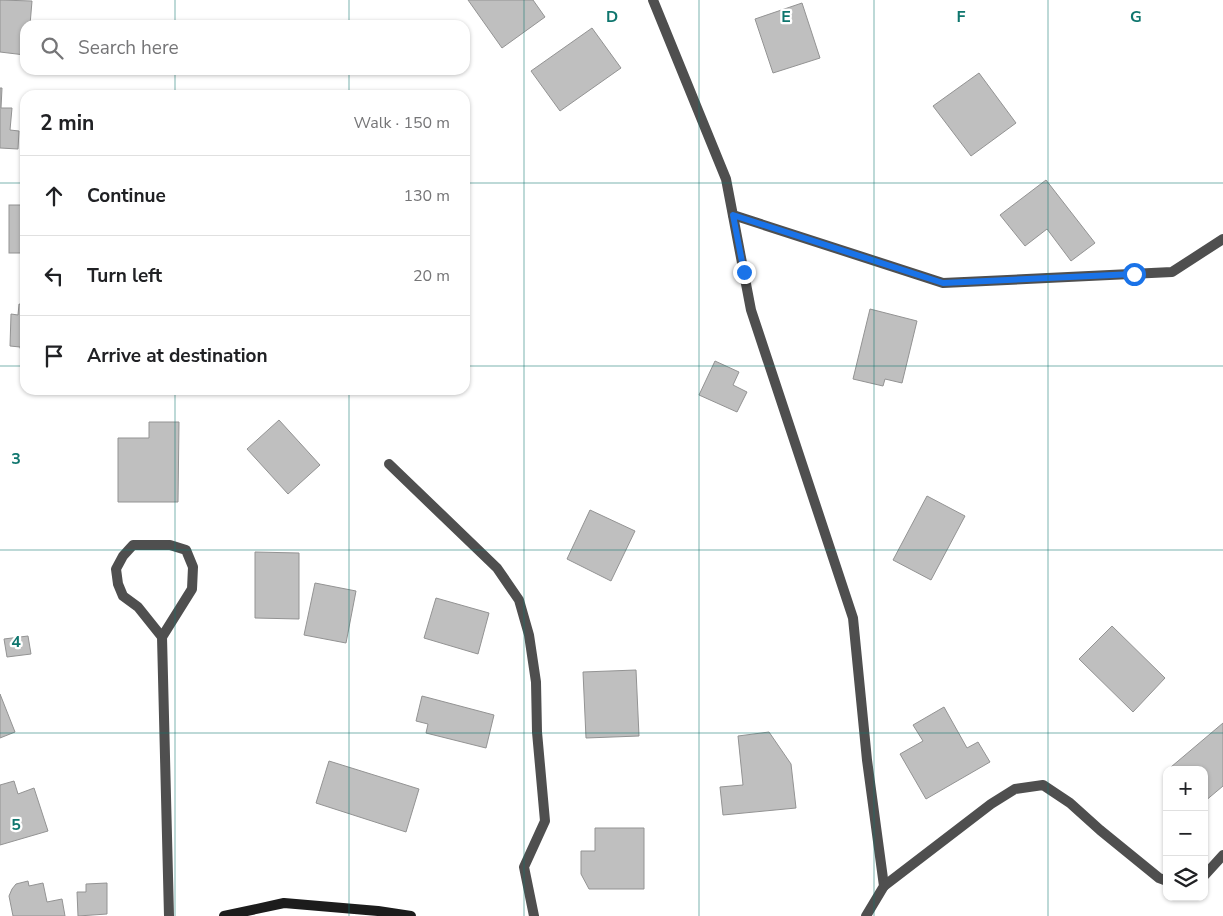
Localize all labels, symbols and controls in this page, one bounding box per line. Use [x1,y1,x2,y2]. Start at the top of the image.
text: D [606,6,618,28]
text: E [781,6,791,28]
text: F [957,6,966,28]
text: G [1130,6,1142,28]
search box [20,20,470,75]
icon: search [38,34,66,62]
text: Search here [78,35,179,61]
text: 2 min [40,109,94,137]
text: Walk · 150 m [354,112,450,134]
icon: ahead [40,182,68,210]
text: Continue [87,183,166,209]
text: 130 m [403,185,450,207]
route end [733,261,756,284]
icon: left [40,262,68,290]
text: Turn left [87,263,162,289]
route start [1123,263,1146,286]
text: 20 m [413,265,450,287]
icon: arrive [40,342,68,370]
text: Arrive at destination [87,343,268,369]
text: 3 [11,448,21,470]
text: 4 [11,631,21,653]
map controls [1163,766,1208,901]
button: + [1163,766,1208,811]
button: − [1163,811,1208,856]
text: 5 [11,814,21,836]
button: layers [1163,856,1208,901]

